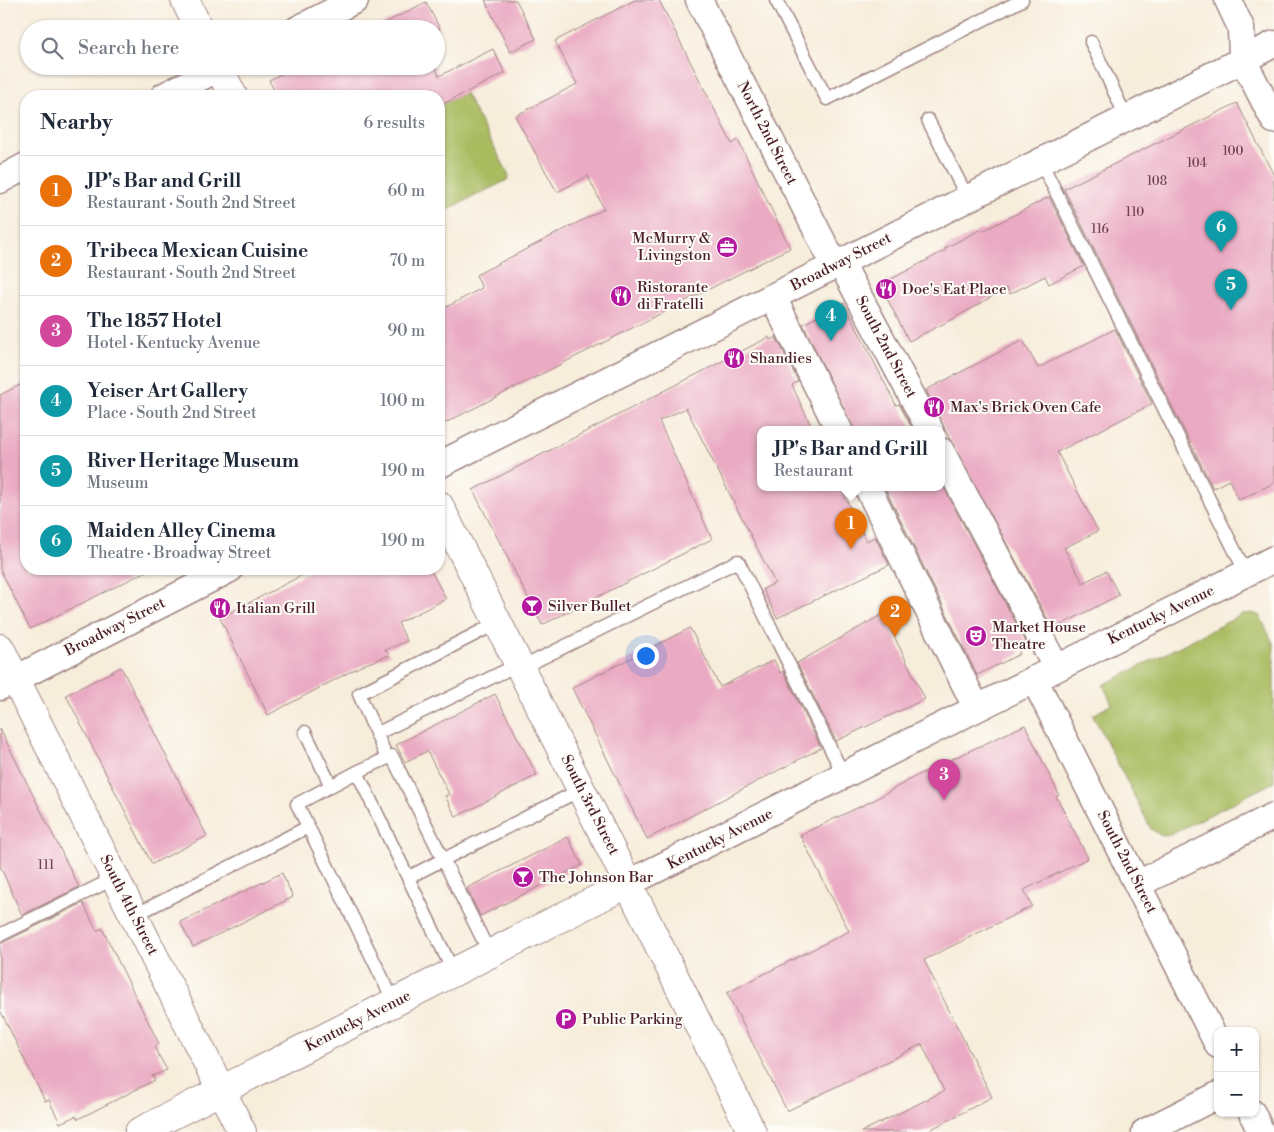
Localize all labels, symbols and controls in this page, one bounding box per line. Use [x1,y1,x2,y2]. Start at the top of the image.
search box [20,20,445,75]
icon: search [38,34,66,62]
text: Search here [78,36,179,60]
street label: North 2nd Street [733,78,802,189]
text: Nearby [40,110,113,136]
text: 6 results [364,113,425,133]
house number: 100 [1223,144,1243,159]
house number: 104 [1187,156,1207,171]
text: JP's Bar and Grill [87,169,241,193]
house number: 108 [1147,174,1167,189]
text: 1 [52,181,60,201]
text: 60 m [387,181,425,201]
text: Restaurant · South 2nd Street [87,193,296,213]
house number: 110 [1126,205,1144,220]
pin: 6 [1205,211,1237,252]
house number: 116 [1091,222,1109,237]
street label: Broadway Street [787,228,895,296]
place label: McMurry & Livingston [632,229,711,265]
office icon: McMurry & Livingston [715,235,739,259]
text: Tribeca Mexican Cuisine [87,239,308,263]
text: 2 [51,251,61,271]
text: 70 m [389,251,425,271]
text: Restaurant · South 2nd Street [87,263,296,283]
pin: 5 [1215,269,1247,310]
restaurant icon: Doe's Eat Place [874,277,898,301]
place label: Ristorante di Fratelli [637,278,708,314]
place label: Doe's Eat Place [902,280,1006,299]
restaurant icon: Ristorante di Fratelli [609,284,633,308]
street label: South 2nd Street [851,293,921,402]
pin: 4 [815,300,847,341]
text: The 1857 Hotel [87,309,222,333]
text: 3 [51,321,61,341]
text: 90 m [387,321,425,341]
text: Hotel · Kentucky Avenue [87,333,260,353]
restaurant icon: Shandies [722,346,746,370]
place label: Shandies [750,349,812,368]
text: Yeiser Art Gallery [87,379,248,403]
text: 4 [51,391,61,411]
text: 100 m [380,391,425,411]
restaurant icon: Max's Brick Oven Cafe [922,395,946,419]
place label: Max's Brick Oven Cafe [950,398,1101,417]
text: Place · South 2nd Street [87,403,257,423]
popup [757,426,945,491]
text: JP's Bar and Grill [774,437,928,461]
text: River Heritage Museum [87,449,299,473]
text: 5 [51,461,61,481]
text: 190 m [381,461,425,481]
text: Restaurant [774,461,853,481]
text: Museum [87,473,149,493]
pin: 1 [835,508,867,549]
text: Maiden Alley Cinema [87,519,276,543]
text: 6 [51,531,61,551]
text: 190 m [381,531,425,551]
text: Theatre · Broadway Street [87,543,271,563]
street label: Kentucky Avenue [1105,581,1217,649]
street label: Broadway Street [61,593,169,661]
bar icon: Silver Bullet [520,594,544,618]
restaurant icon: Italian Grill [208,596,232,620]
pin: 2 [879,596,911,637]
place label: Silver Bullet [548,597,632,616]
place label: Italian Grill [236,599,316,618]
place label: Market House Theatre [992,618,1086,654]
theatre icon: Market House Theatre [964,624,988,648]
your location [633,643,659,669]
street label: South 3rd Street [557,752,624,859]
pin: 3 [928,759,960,800]
street label: Kentucky Avenue [664,804,776,874]
street label: South 2nd Street [1093,807,1161,917]
street label: South 4th Street [95,852,163,959]
house number: 111 [38,858,55,873]
bar icon: The Johnson Bar [511,865,535,889]
place label: The Johnson Bar [539,868,654,887]
street label: Kentucky Avenue [302,986,414,1056]
parking icon: Public Parking [554,1007,578,1031]
place label: Public Parking [582,1010,683,1029]
map controls [1214,1027,1259,1117]
button: + [1214,1027,1259,1072]
button: − [1214,1072,1259,1117]

